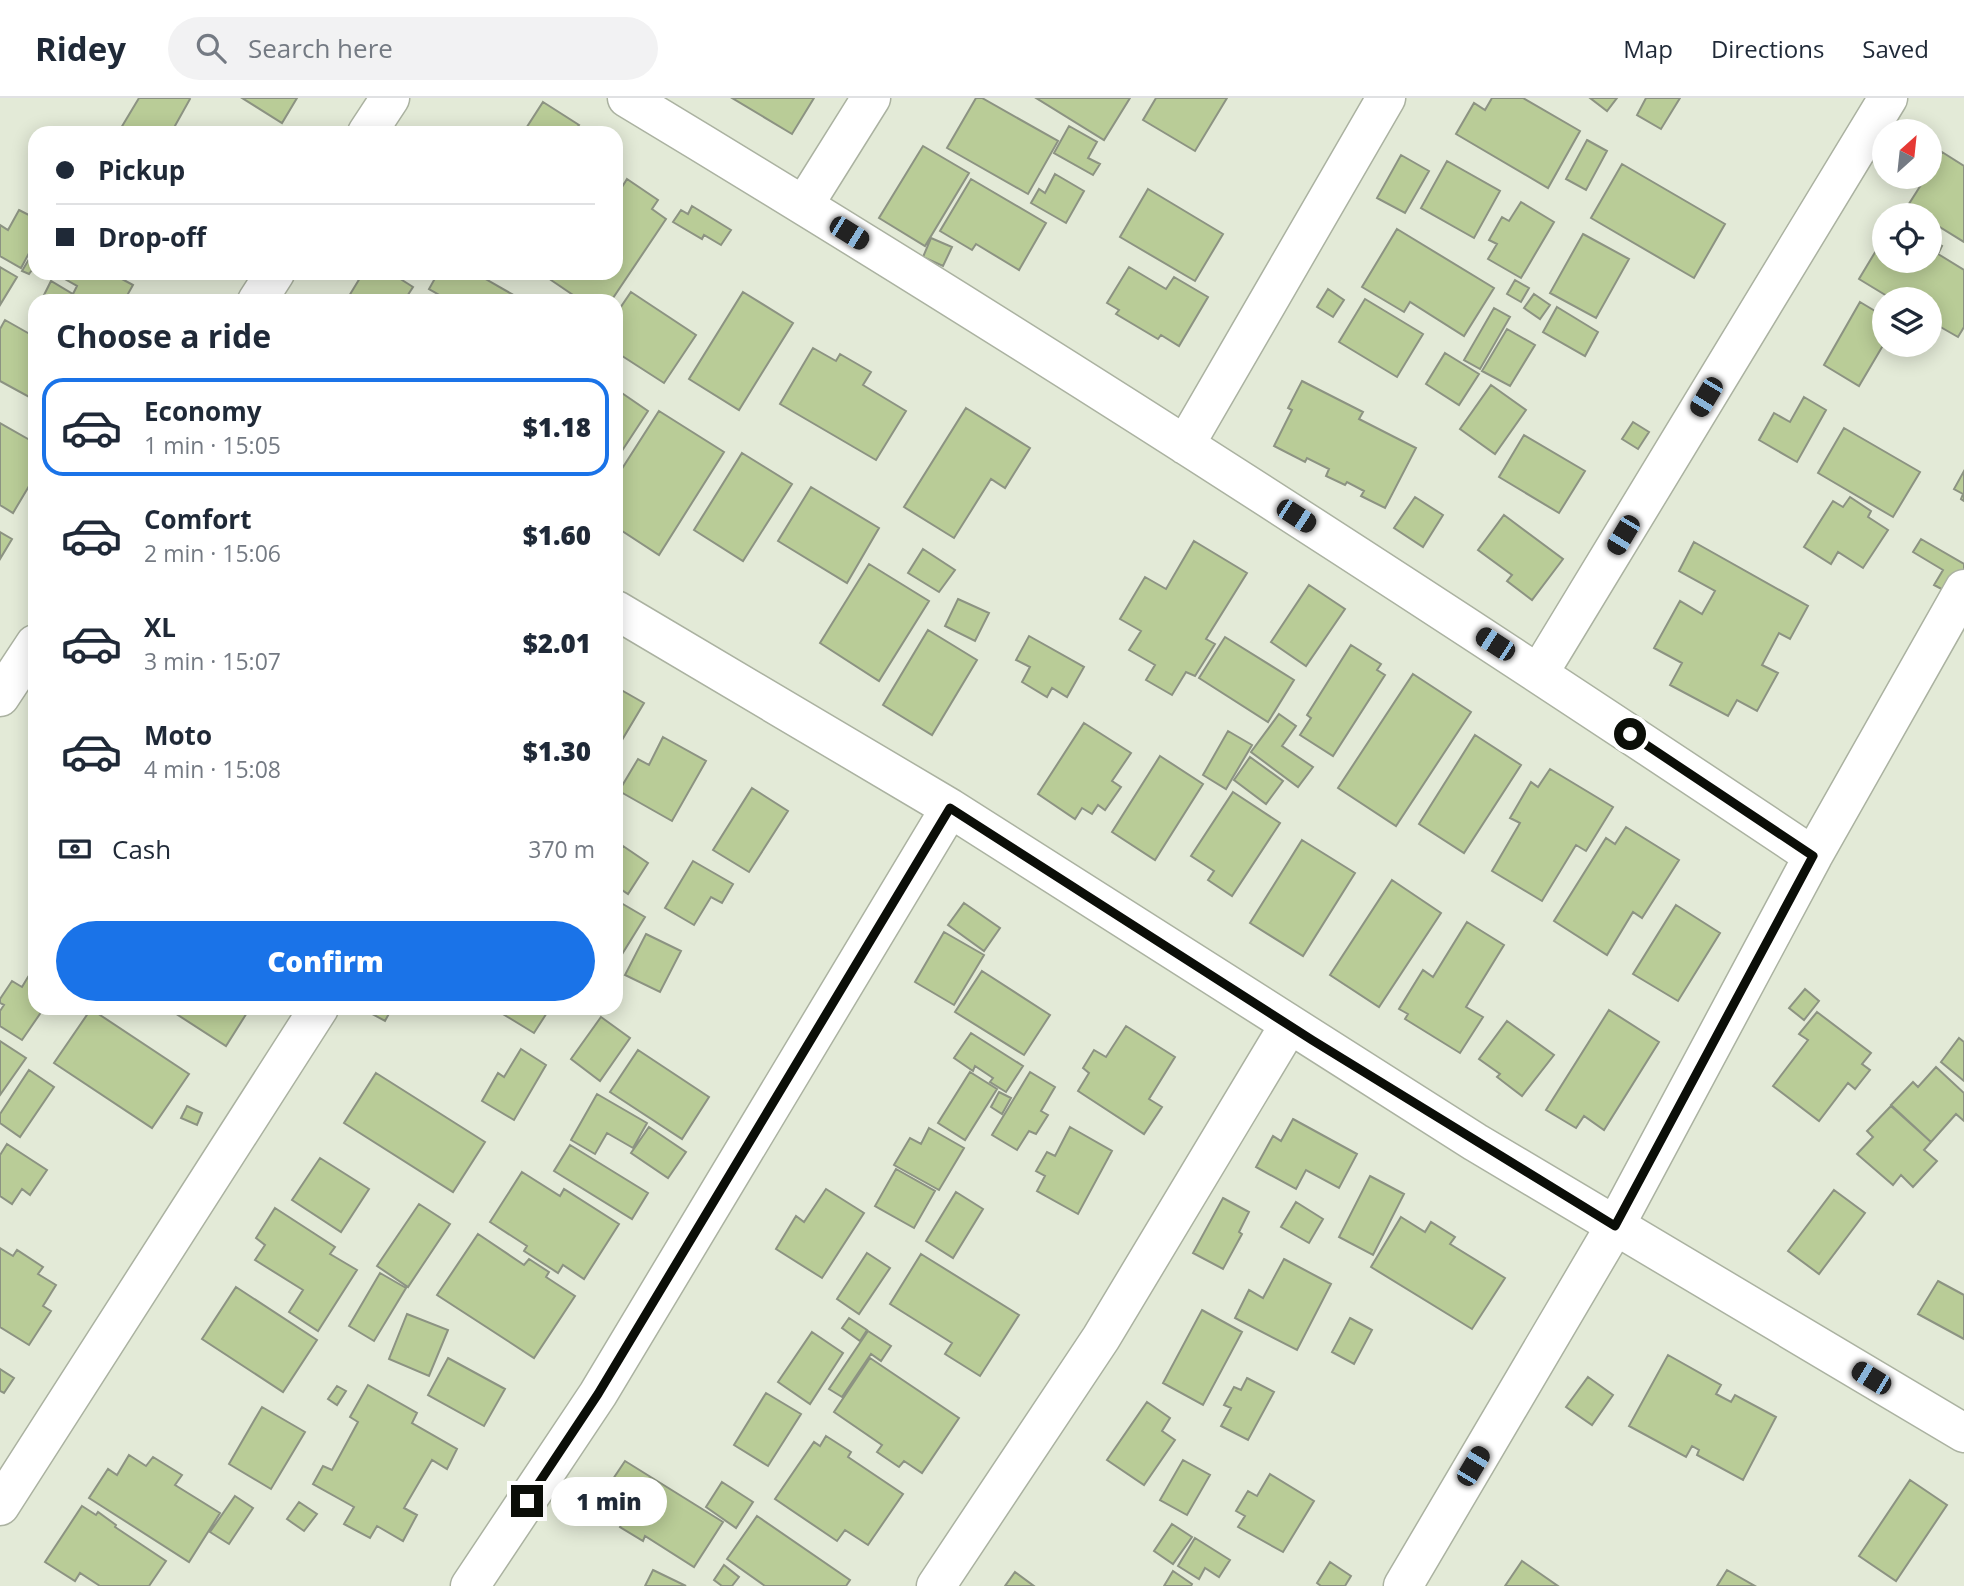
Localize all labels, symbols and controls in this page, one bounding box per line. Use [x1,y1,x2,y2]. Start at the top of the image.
search box [168,17,658,80]
text: Ridey [35,26,126,71]
icon: search [192,29,230,67]
text: Search here [248,30,393,66]
text: Map [1623,32,1673,65]
text: Directions [1711,32,1824,65]
text: Saved [1862,32,1929,65]
north arrow [1872,119,1942,189]
map controls [1872,119,1942,357]
text: Pickup [98,152,185,188]
button: locate [1872,203,1942,273]
car [826,213,873,253]
text: Drop-off [98,219,206,255]
button: layers [1872,287,1942,357]
text: Choose a ride [56,314,271,357]
car [1687,374,1726,420]
text: Economy [144,393,262,429]
icon: car [60,396,123,459]
text: $1.18 [523,409,591,445]
text: 1 min · 15:05 [144,429,281,461]
car [1273,496,1320,536]
text: Comfort [144,501,251,537]
icon: car [60,504,123,567]
car [1604,512,1643,558]
text: $1.60 [523,517,591,553]
text: 2 min · 15:06 [144,537,281,569]
text: XL [144,609,176,645]
icon: car [60,612,123,675]
car [1472,624,1519,664]
text: $2.01 [523,625,591,661]
text: 3 min · 15:07 [144,645,281,677]
text: Moto [144,717,212,753]
route start [1614,718,1646,750]
icon: car [60,720,123,783]
text: $1.30 [523,733,591,769]
text: 4 min · 15:08 [144,753,281,785]
icon: cash [56,830,94,868]
text: Cash [112,831,171,867]
text: 370 m [528,833,595,865]
button: Confirm [56,921,595,1001]
car [1848,1358,1895,1398]
car [1454,1443,1493,1489]
callout: 1 min [552,1476,667,1526]
route end [511,1485,543,1517]
text: 1 min [576,1485,642,1517]

